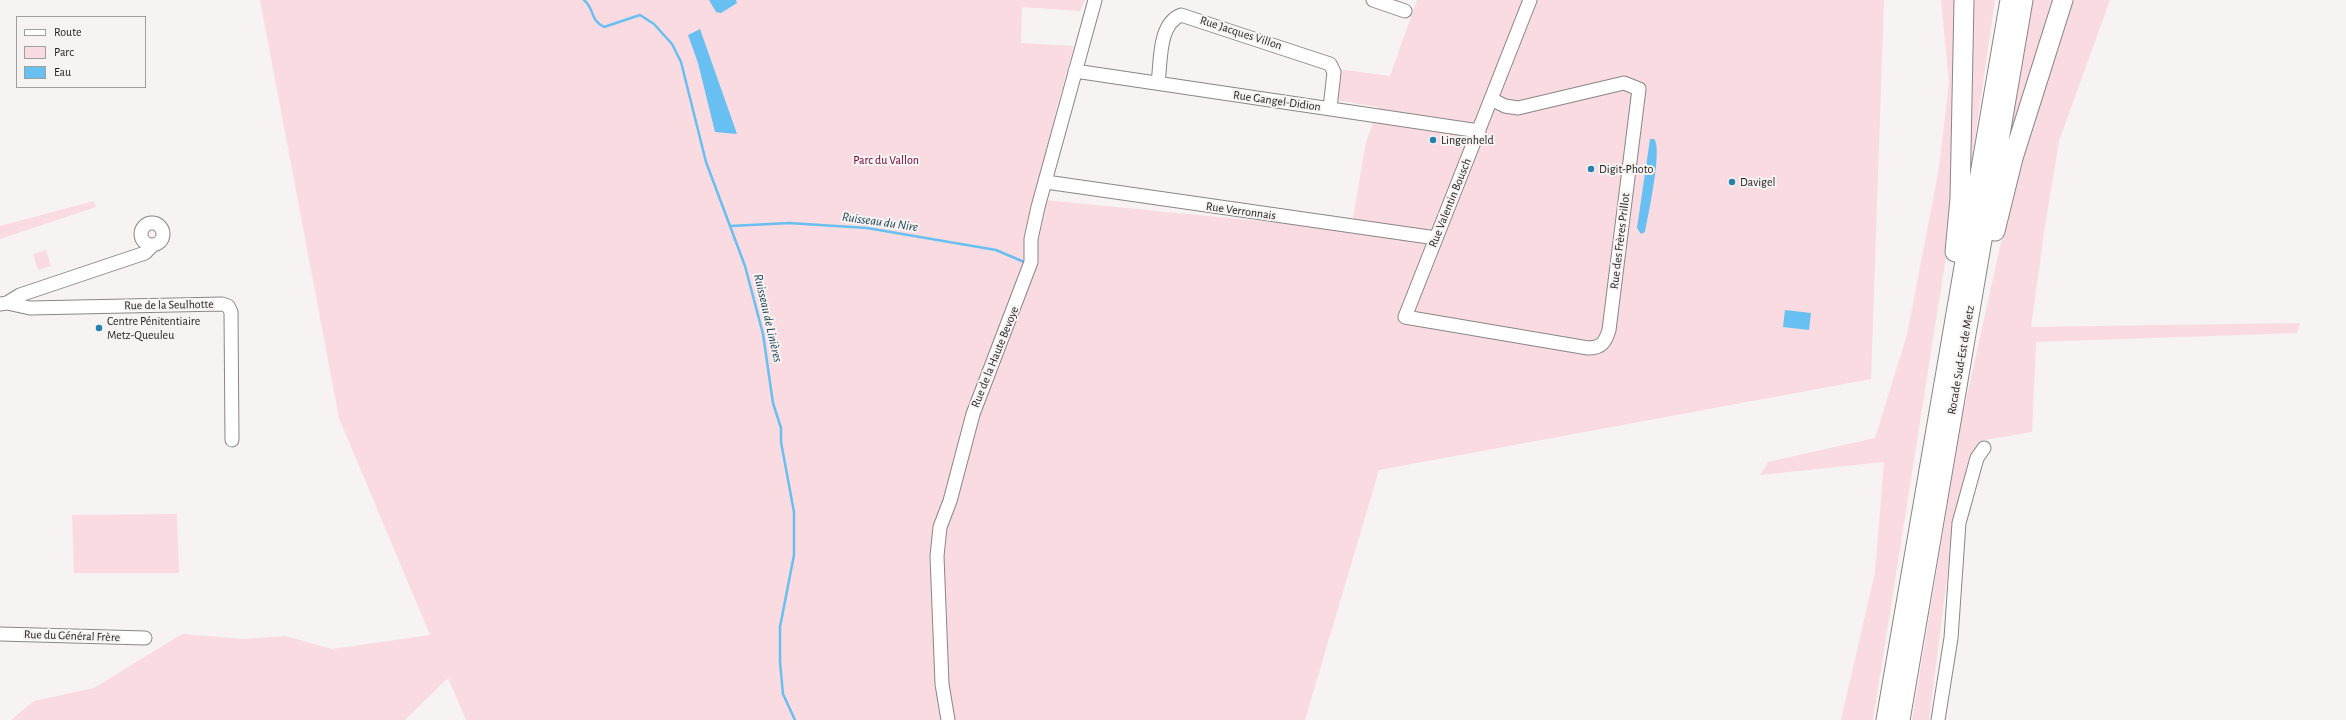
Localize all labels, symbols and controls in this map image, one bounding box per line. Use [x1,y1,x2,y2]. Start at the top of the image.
street label: Rue Jacques Villon [1198,13,1284,53]
legend [16,16,146,88]
text: Route [54,26,81,38]
text: Parc [54,46,74,58]
text: Eau [54,66,71,78]
street label: Rue Gangel-Didion [1232,88,1322,114]
place label: Lingenheld [1441,133,1494,147]
marker: Lingenheld [1428,135,1438,145]
park label: Parc du Vallon [853,153,919,167]
street label: Rue Valentin Bousch [1426,156,1474,250]
place label: Digit-Photo [1599,162,1653,176]
marker: Digit-Photo [1586,164,1596,174]
place label: Davigel [1740,175,1775,189]
marker: Davigel [1727,177,1737,187]
street label: Rue des Frères Prillot [1607,192,1633,290]
street label: Rue Verronnais [1205,199,1277,223]
water label: Ruisseau du Nire [841,209,919,235]
water label: Ruisseau de Linières [750,272,786,364]
street label: Rue de la Seulhotte [124,297,214,313]
street label: Rue de la Haute Bevoye [968,304,1022,410]
street label: Rocade Sud-Est de Metz [1944,304,1978,416]
place label: Centre Pénitentiaire Metz-Queuleu [107,314,200,342]
marker: Centre Pénitentiaire Metz-Queuleu [94,323,104,333]
street label: Rue du Général Frère [24,627,120,645]

